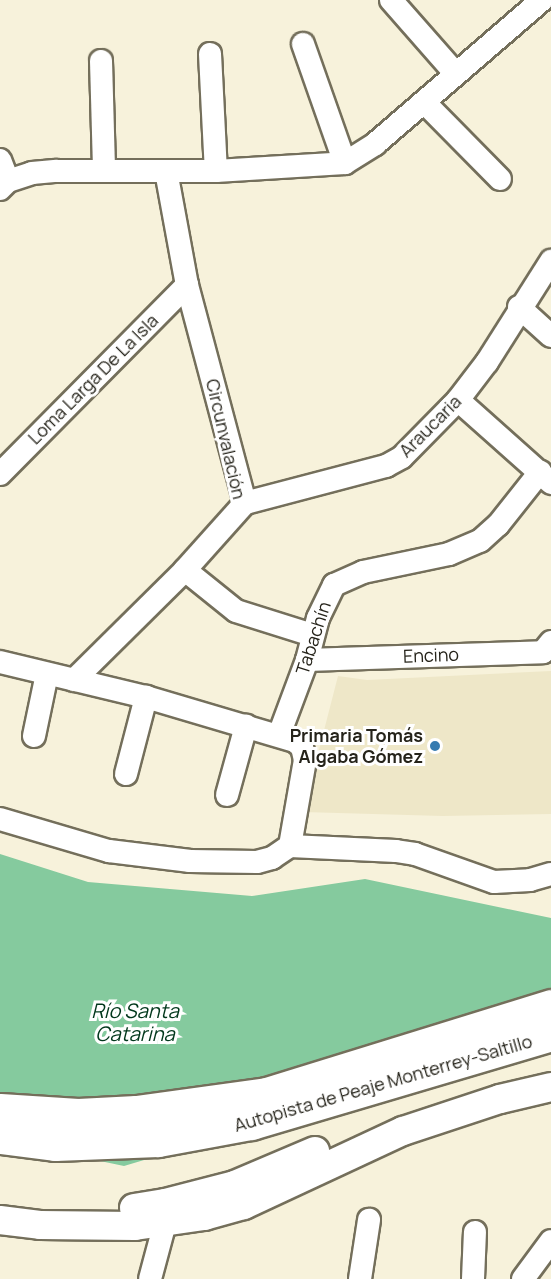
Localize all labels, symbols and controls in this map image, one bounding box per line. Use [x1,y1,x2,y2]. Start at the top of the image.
street label: Loma Larga De La Isla [23,309,163,449]
street label: Circunvalación [202,377,250,501]
street label: Araucaria [394,390,466,462]
street label: Tabachín [291,599,335,677]
street label: Encino [403,643,459,667]
place label: Primaria Tomás Algaba Gómez [290,725,423,768]
marker: Primaria Tomás Algaba Gómez [428,739,442,753]
water label: Río Santa Catarina [91,998,179,1045]
street label: Autopista de Peaje Monterrey-Saltillo [231,1030,535,1136]

